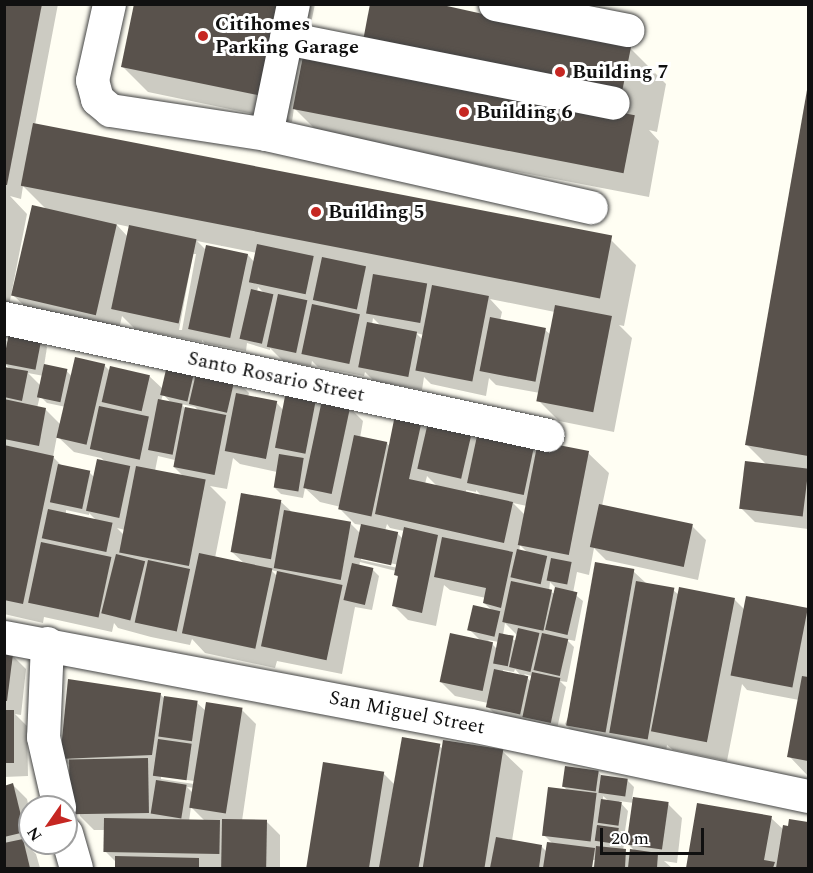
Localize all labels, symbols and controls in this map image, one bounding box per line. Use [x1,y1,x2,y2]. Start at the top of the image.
place label: Citihomes Parking Garage [215,13,359,60]
marker: Citihomes Parking Garage [196,29,210,43]
place label: Building 7 [572,60,669,84]
marker: Building 7 [553,65,567,79]
place label: Building 6 [476,100,573,124]
marker: Building 6 [457,105,471,119]
place label: Building 5 [328,200,425,224]
marker: Building 5 [309,205,323,219]
street label: Santo Rosario Street [185,347,367,407]
street label: San Miguel Street [327,686,487,740]
north arrow [18,795,78,855]
scale bar [603,816,706,854]
text: N [21,822,48,846]
text: 20 m [611,825,649,852]

